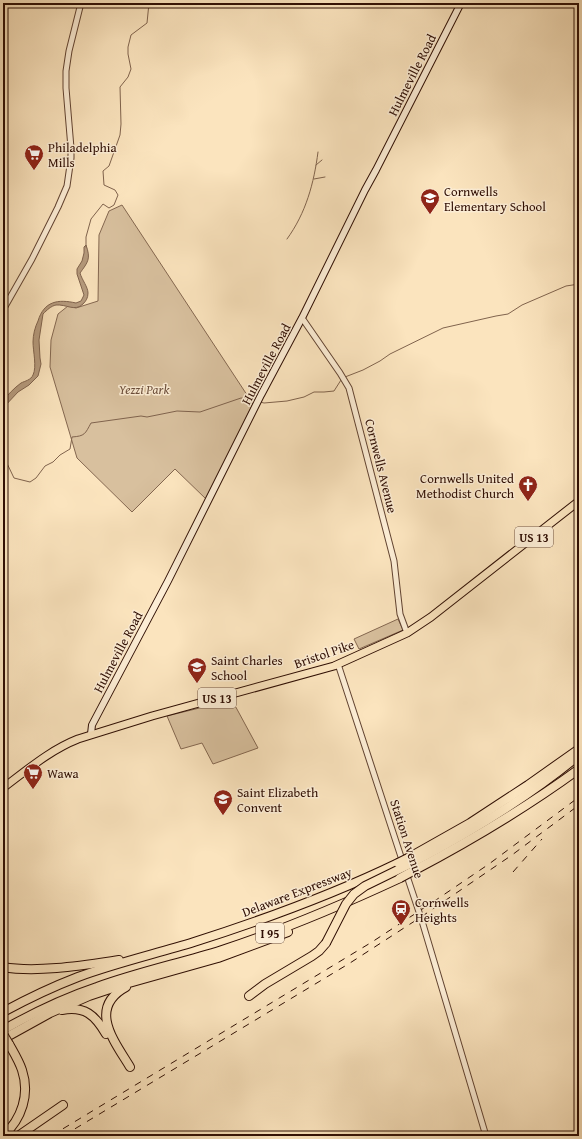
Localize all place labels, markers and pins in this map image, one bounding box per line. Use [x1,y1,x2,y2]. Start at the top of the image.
place label: Philadelphia Mills [48,138,117,172]
supermarket icon: Philadelphia Mills [23,143,45,171]
place label: Cornwells Elementary School [444,182,546,216]
school or university icon: Cornwells Elementary School [419,187,441,215]
place label: Cornwells United Methodist Church [416,469,515,503]
church icon: Cornwells United Methodist Church [517,474,539,502]
place label: Saint Charles School [211,651,283,685]
school or university icon: Saint Charles School [186,656,208,684]
supermarket icon: Wawa [22,762,44,790]
place label: Wawa [47,764,80,783]
place label: Saint Elizabeth Convent [237,783,319,817]
school or university icon: Saint Elizabeth Convent [212,788,234,816]
place label: Cornwells Heights [415,893,469,927]
station icon: Cornwells Heights [390,898,412,926]

